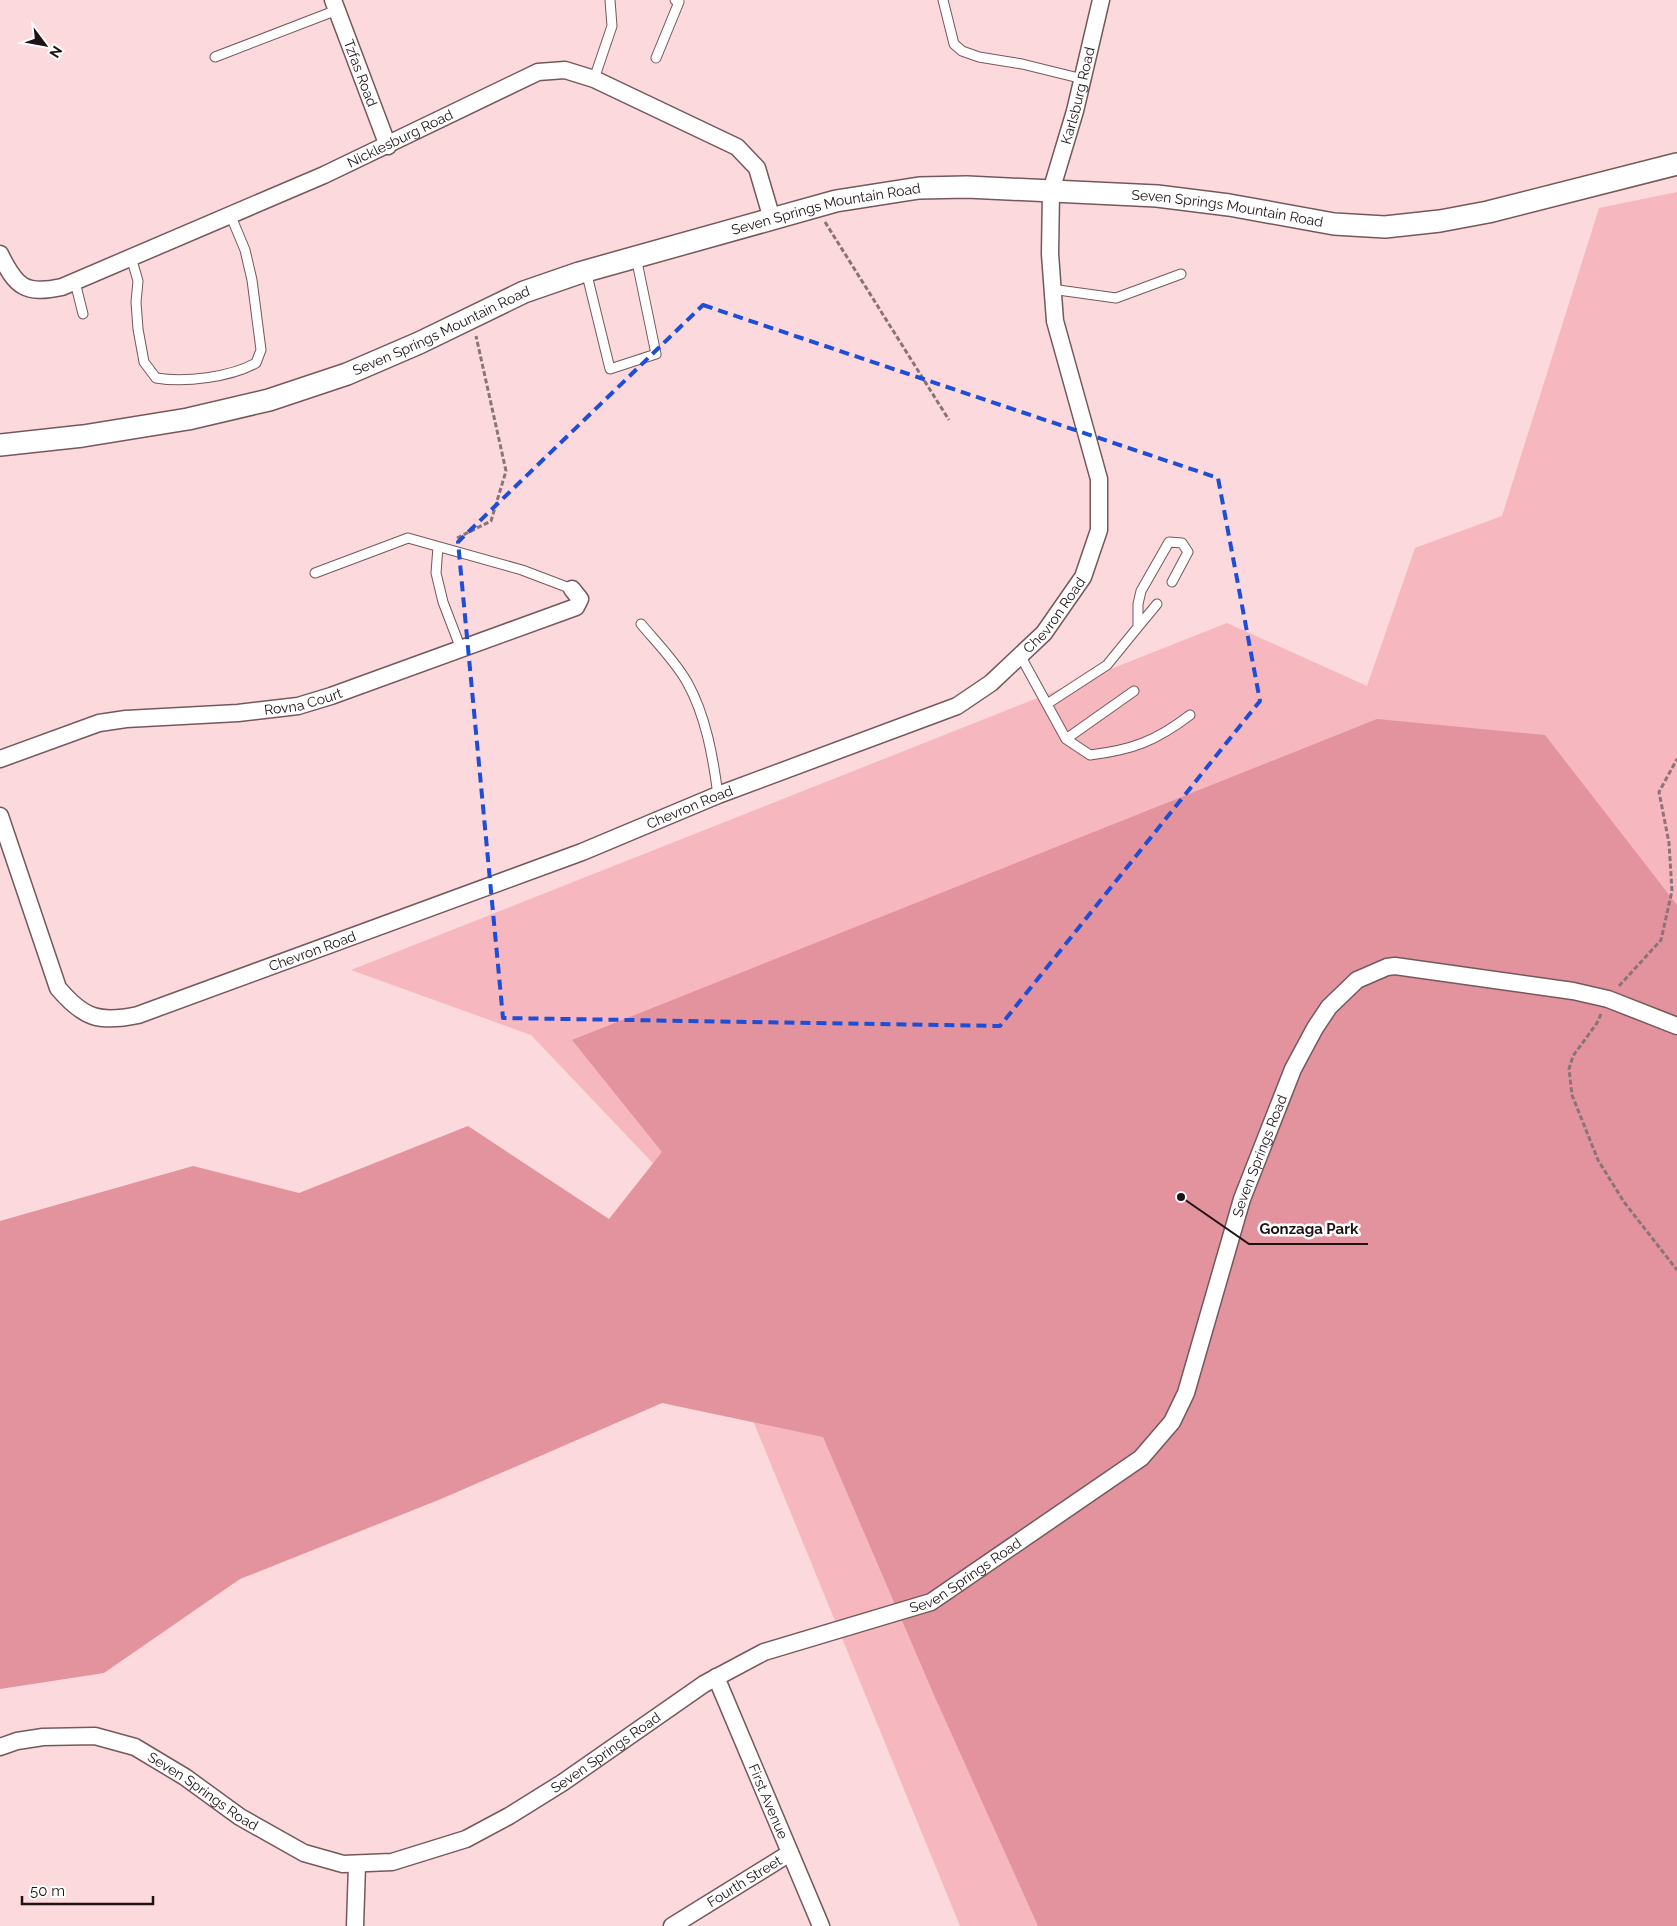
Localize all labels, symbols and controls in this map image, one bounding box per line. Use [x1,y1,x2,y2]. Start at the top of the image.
north arrow [20,20,70,70]
street label: Tzfas Road [341,37,380,109]
text: N [46,43,66,61]
street label: Karlsburg Road [1058,45,1098,146]
street label: Nicklesburg Road [345,106,456,171]
street label: Seven Springs Mountain Road [730,180,922,238]
street label: Seven Springs Mountain Road [1131,187,1324,230]
street label: Seven Springs Mountain Road [350,283,532,379]
street label: Chevron Road [1020,574,1088,656]
street label: Rovna Court [263,685,345,718]
street label: Chevron Road [644,782,735,832]
street label: Chevron Road [266,928,358,974]
street label: Seven Springs Road [1229,1092,1290,1219]
callout: Gonzaga Park [1249,1214,1368,1244]
text: Gonzaga Park [1260,1220,1359,1238]
street label: Seven Springs Road [908,1535,1024,1616]
street label: Seven Springs Road [548,1709,663,1796]
street label: Seven Springs Road [145,1749,261,1834]
street label: First Avenue [746,1761,791,1841]
street label: Fourth Street [704,1852,785,1910]
scale bar [22,1874,154,1906]
text: 50 m [30,1882,65,1900]

